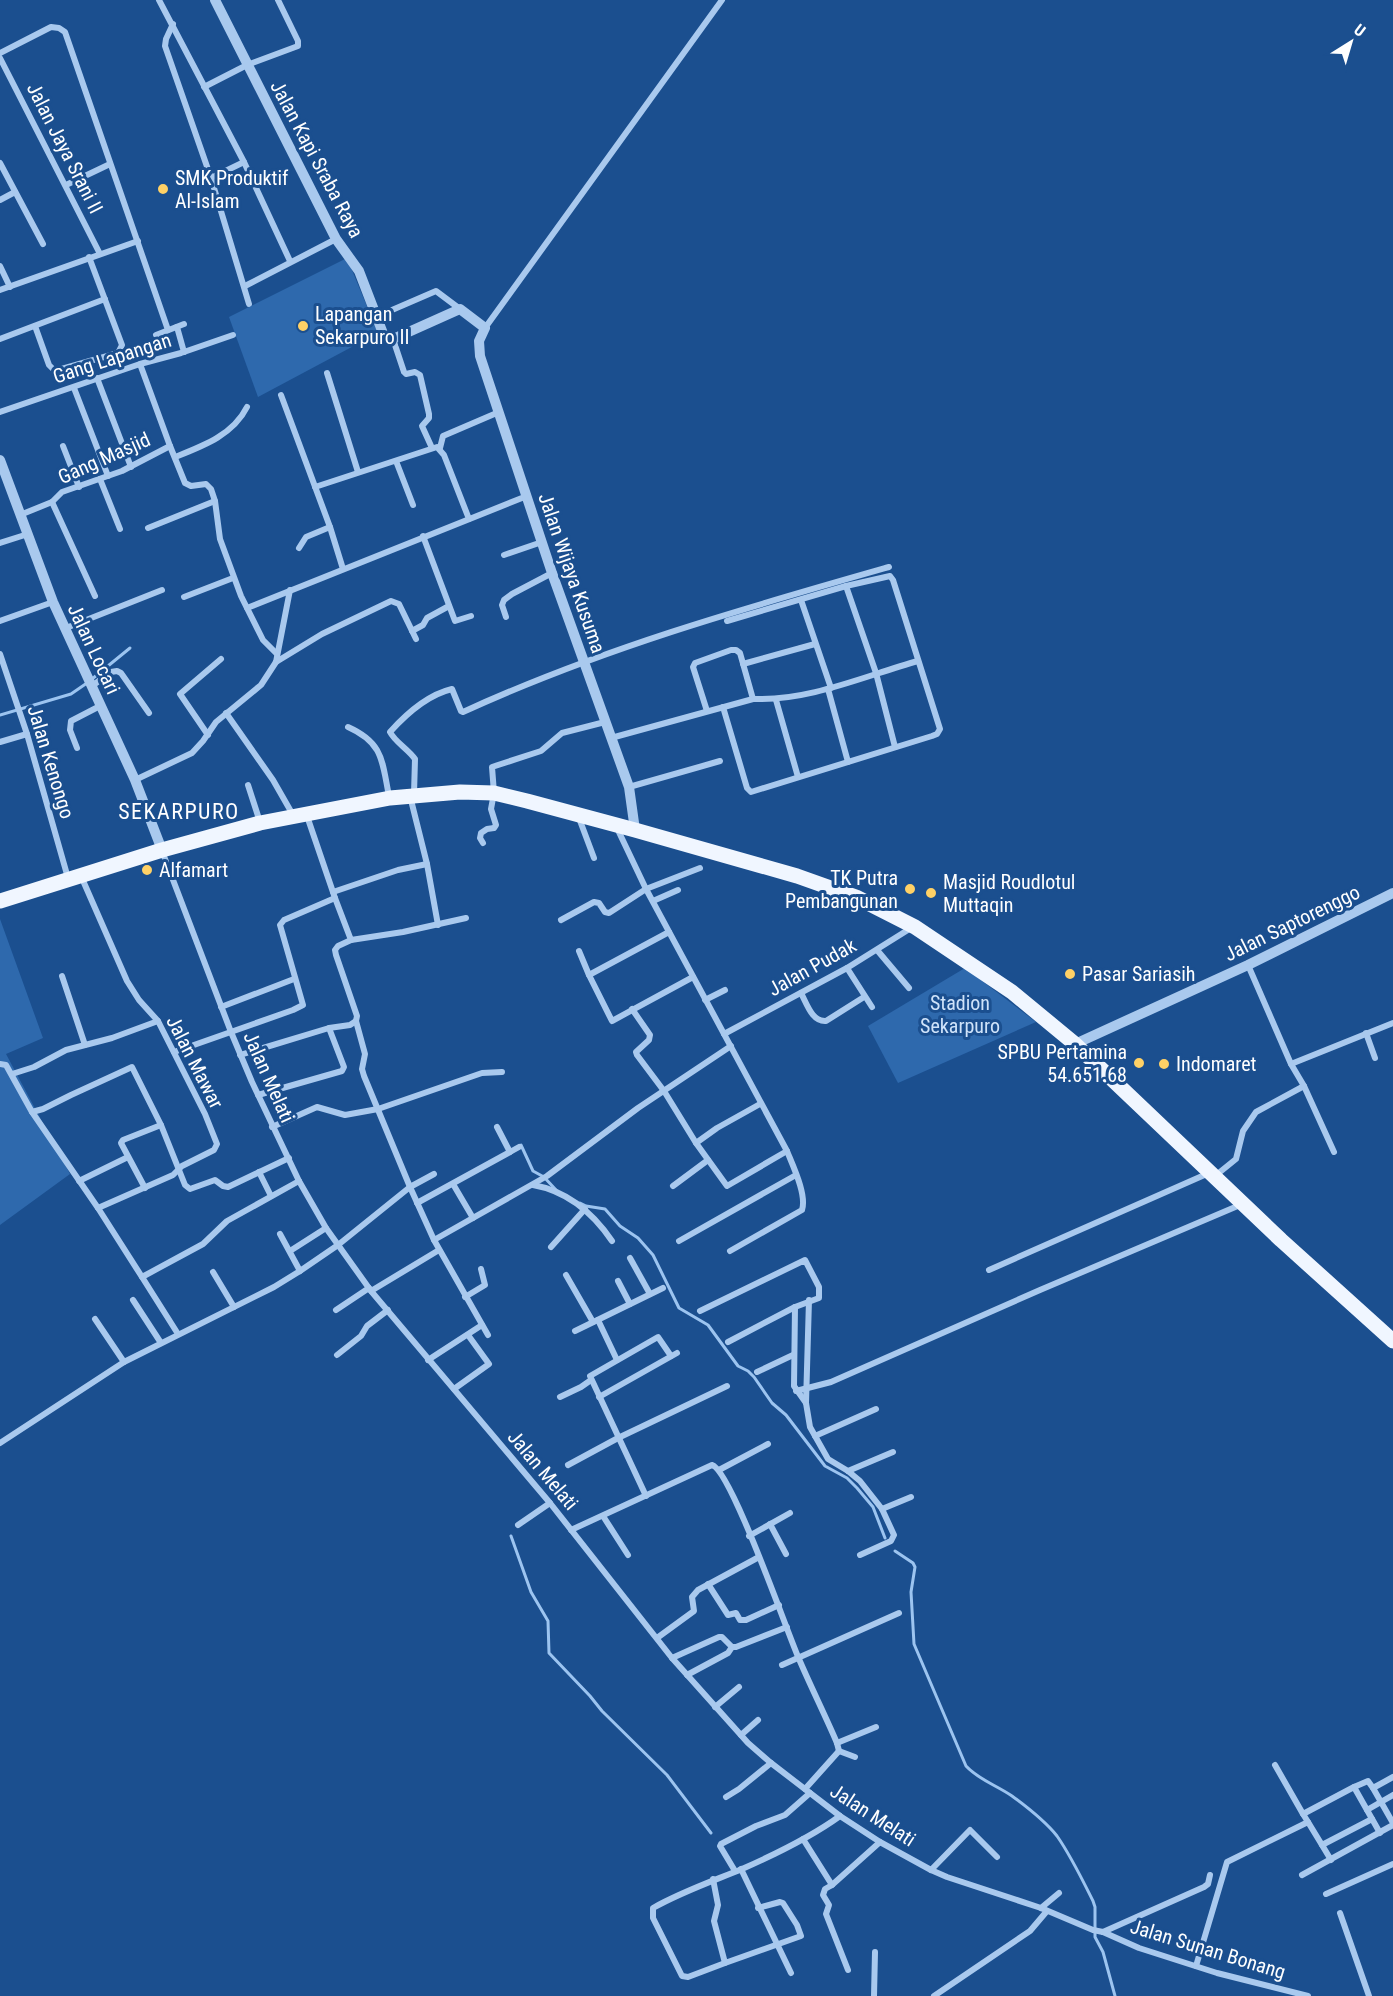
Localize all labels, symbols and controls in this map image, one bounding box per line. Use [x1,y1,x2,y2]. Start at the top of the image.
north arrow [1321,12,1381,72]
text: U [1350,20,1369,41]
street label: Jalan Kapi Sraba Raya [265,76,369,242]
street label: Jalan Jaya Srani II [22,79,108,217]
place label: SMK Produktif Al-Islam [175,166,289,213]
marker: SMK Produktif Al-Islam [156,182,170,196]
place label: Lapangan Sekarpuro II [315,302,410,349]
marker: Lapangan Sekarpuro II [296,319,310,333]
street label: Gang Lapangan [50,328,174,388]
street label: Gang Masjid [54,427,154,489]
street label: Jalan Wijaya Kusuma [533,490,611,656]
street label: Jalan Locari [63,600,125,698]
street label: Jalan Kenongo [22,703,80,821]
district label: SEKARPURO [118,799,240,824]
place label: Alfamart [159,858,228,882]
marker: Alfamart [140,863,154,877]
place label: TK Putra Pembangunan [785,866,898,913]
place label: Masjid Roudlotul Muttaqin [943,870,1075,917]
street label: Jalan Saptorenggo [1220,880,1364,966]
marker: TK Putra Pembangunan [903,882,917,896]
marker: Masjid Roudlotul Muttaqin [924,886,938,900]
street label: Jalan Pudak [764,933,860,1001]
place label: Pasar Sariasih [1082,962,1196,986]
marker: Pasar Sariasih [1063,967,1077,981]
park label: Stadion Sekarpuro [920,991,1000,1038]
street label: Jalan Mawar [161,1012,229,1112]
street label: Jalan Melati [238,1028,300,1126]
place label: SPBU Pertamina 54.651.68 [997,1040,1127,1087]
place label: Indomaret [1176,1052,1257,1076]
marker: SPBU Pertamina 54.651.68 [1132,1056,1146,1070]
marker: Indomaret [1157,1057,1171,1071]
street label: Jalan Melati [503,1425,583,1515]
street label: Jalan Melati [826,1779,920,1851]
street label: Jalan Sunan Bonang [1127,1914,1289,1984]

